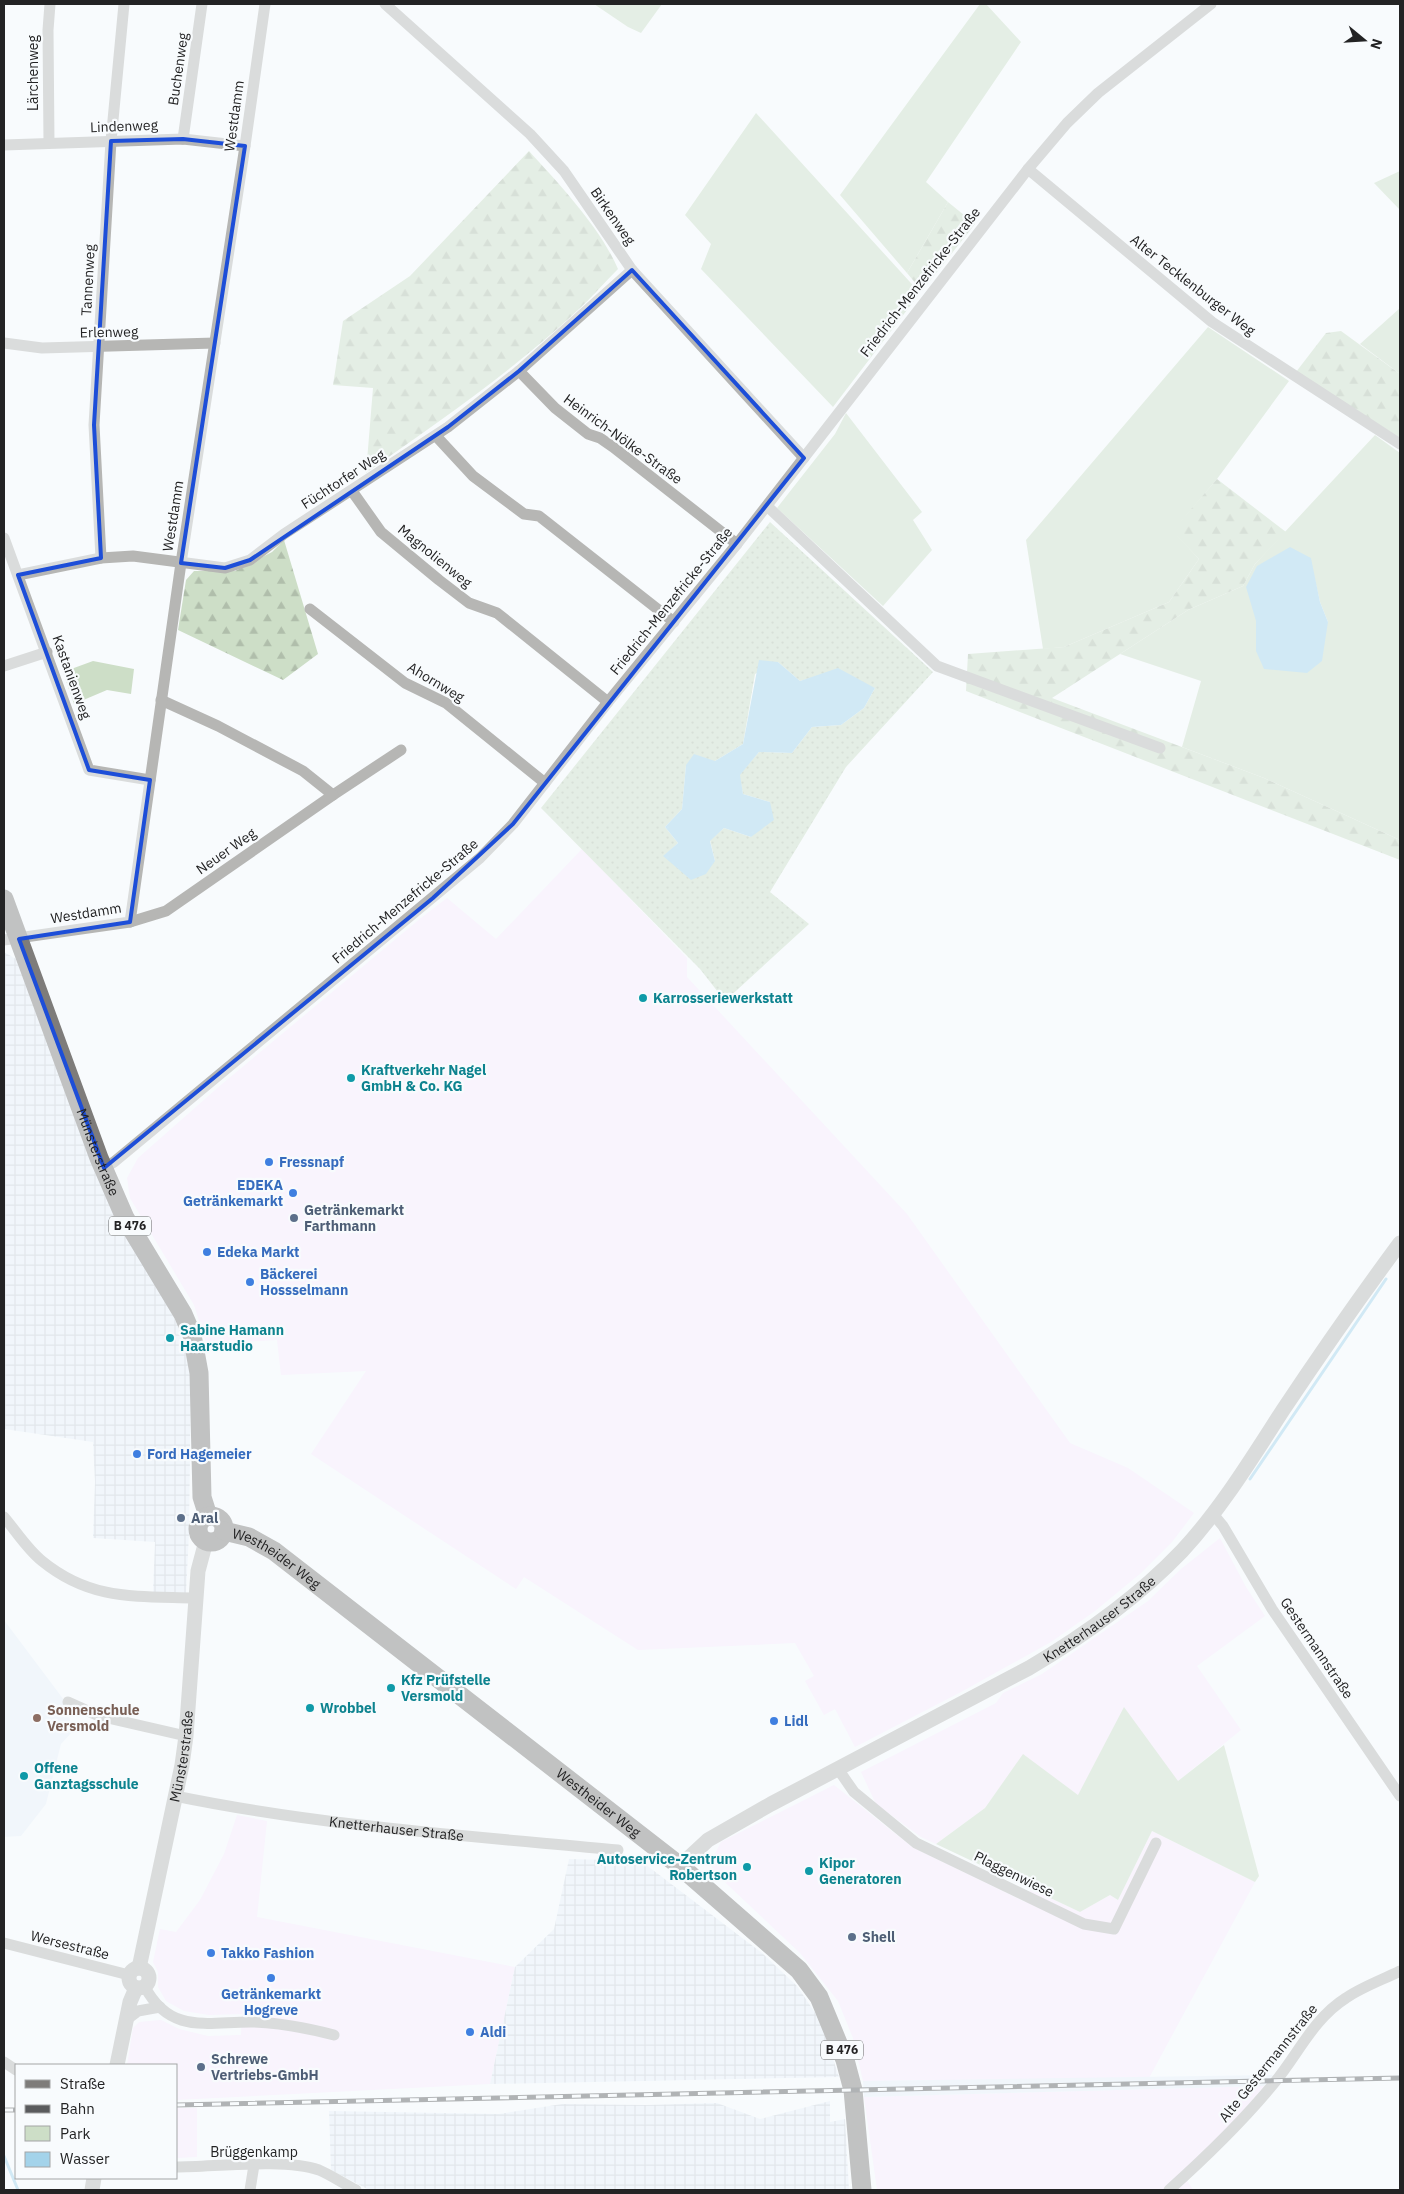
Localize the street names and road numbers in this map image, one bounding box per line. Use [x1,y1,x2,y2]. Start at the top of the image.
street label: Buchenweg [164,31,192,107]
street label: Lärchenweg [24,34,42,111]
street label: Westdamm [220,79,248,153]
street label: Lindenweg [90,116,159,136]
street label: Birkenweg [587,184,640,249]
street label: Friedrich-Menzefricke-Straße [856,203,984,360]
street label: Alter Tecklenburger Weg [1127,230,1260,340]
street label: Tannenweg [77,243,99,316]
street label: Erlenweg [80,322,139,342]
street label: Heinrich-Nölke-Straße [560,390,686,488]
street label: Füchtorfer Weg [298,445,389,513]
street label: Westdamm [159,479,187,553]
street label: Magnolienweg [394,520,476,592]
street label: Friedrich-Menzefricke-Straße [606,523,736,679]
street label: Kastanienweg [48,633,96,722]
street label: Ahornweg [404,658,468,706]
street label: Neuer Weg [193,823,260,878]
street label: Friedrich-Menzefricke-Straße [328,834,482,967]
street label: Westdamm [49,899,123,927]
street label: Münsterstraße [73,1106,123,1199]
road number: B 476 [109,1216,151,1236]
street label: Westheider Weg [230,1524,325,1593]
street label: Knetterhauser Straße [1040,1572,1160,1666]
street label: Gestermannstraße [1276,1594,1358,1702]
street label: Münsterstraße [165,1710,197,1804]
street label: Westheider Weg [552,1764,645,1842]
street label: Knetterhauser Straße [328,1812,465,1845]
street label: Plaggenwiese [971,1847,1057,1901]
street label: Wersestraße [29,1927,111,1964]
street label: Alte Gestermannstraße [1215,2000,1321,2126]
road number: B 476 [821,2040,863,2060]
street label: Brüggenkamp [210,2143,298,2161]

